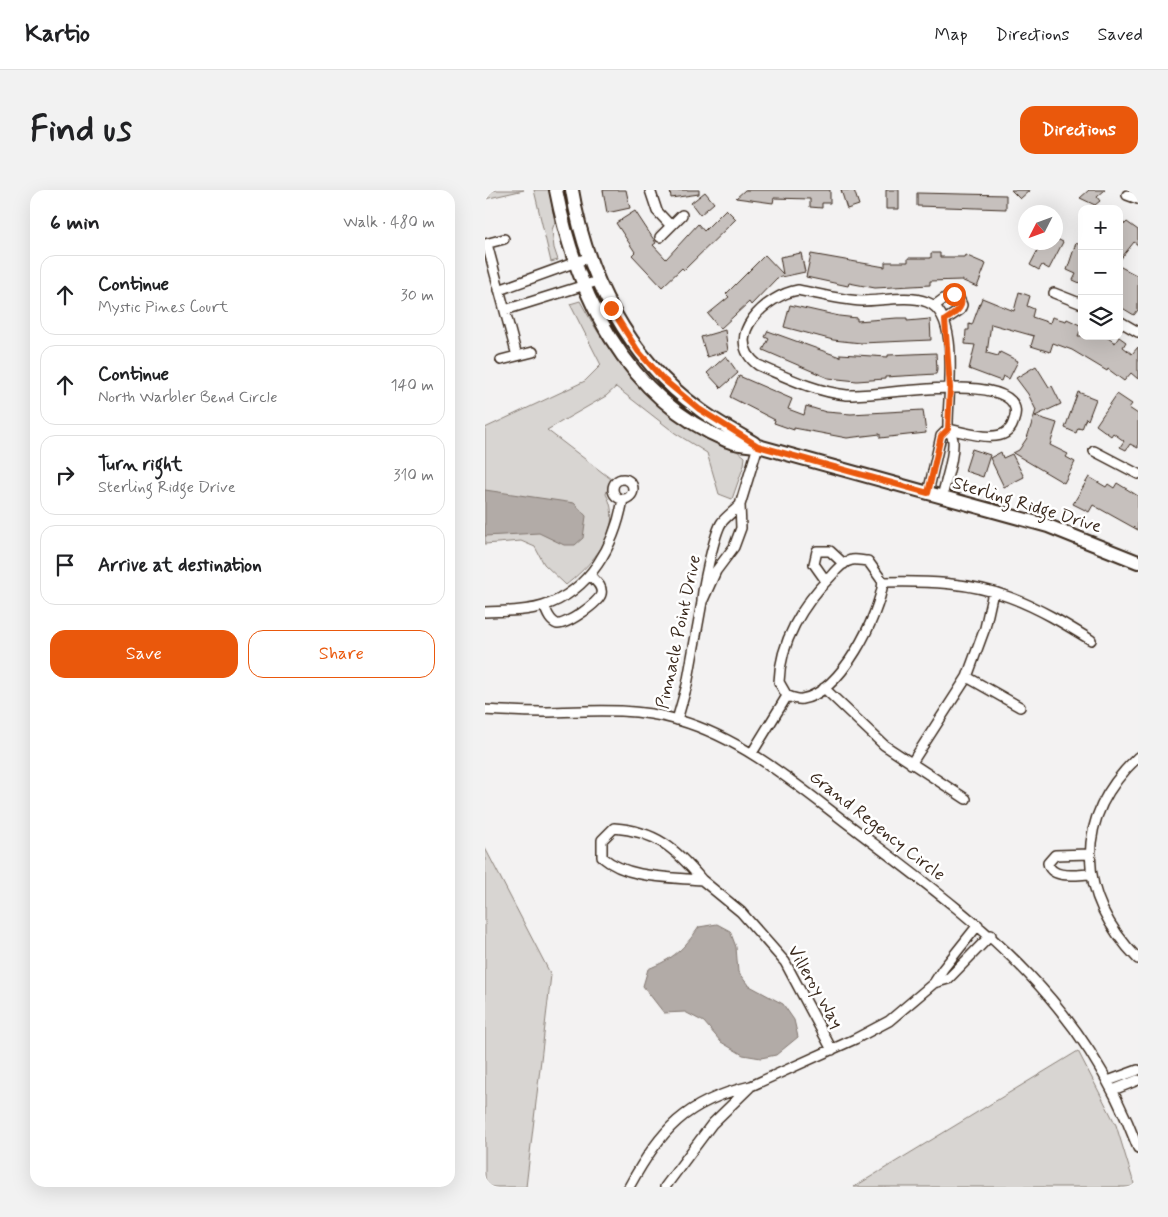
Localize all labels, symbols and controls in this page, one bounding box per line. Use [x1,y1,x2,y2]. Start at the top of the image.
text: Kartio [25,19,90,50]
text: Map [935,23,968,47]
text: Directions [996,23,1070,47]
text: Saved [1098,23,1143,47]
button: Directions [1020,106,1138,154]
text: Find us [30,107,132,153]
north arrow [1018,205,1063,250]
map controls [1078,205,1123,340]
button: + [1078,205,1123,250]
text: 6 min [50,209,100,237]
text: Walk · 480 m [343,212,435,233]
button: − [1078,250,1123,295]
text: Continue [98,272,169,297]
icon: ahead [51,281,79,309]
route start [943,283,966,306]
text: 30 m [401,285,434,306]
button: layers [1078,295,1123,340]
text: Mystic Pines Court [98,297,229,318]
route end [600,297,623,320]
text: Continue [98,362,169,387]
icon: ahead [51,371,79,399]
text: 140 m [390,375,434,396]
text: North Warbler Bend Circle [98,387,277,408]
text: Turn right [98,452,182,477]
icon: right [51,461,79,489]
text: 310 m [393,465,434,486]
street label: Sterling Ridge Drive [949,471,1105,541]
text: Sterling Ridge Drive [98,477,236,498]
icon: arrive [51,551,79,579]
text: Arrive at destination [98,553,262,578]
street label: Pinnacle Point Drive [651,553,707,711]
button: Save [50,630,238,678]
button: Share [248,630,435,678]
street label: Grand Regency Circle [803,765,950,888]
street label: Villeroy Way [781,941,849,1033]

